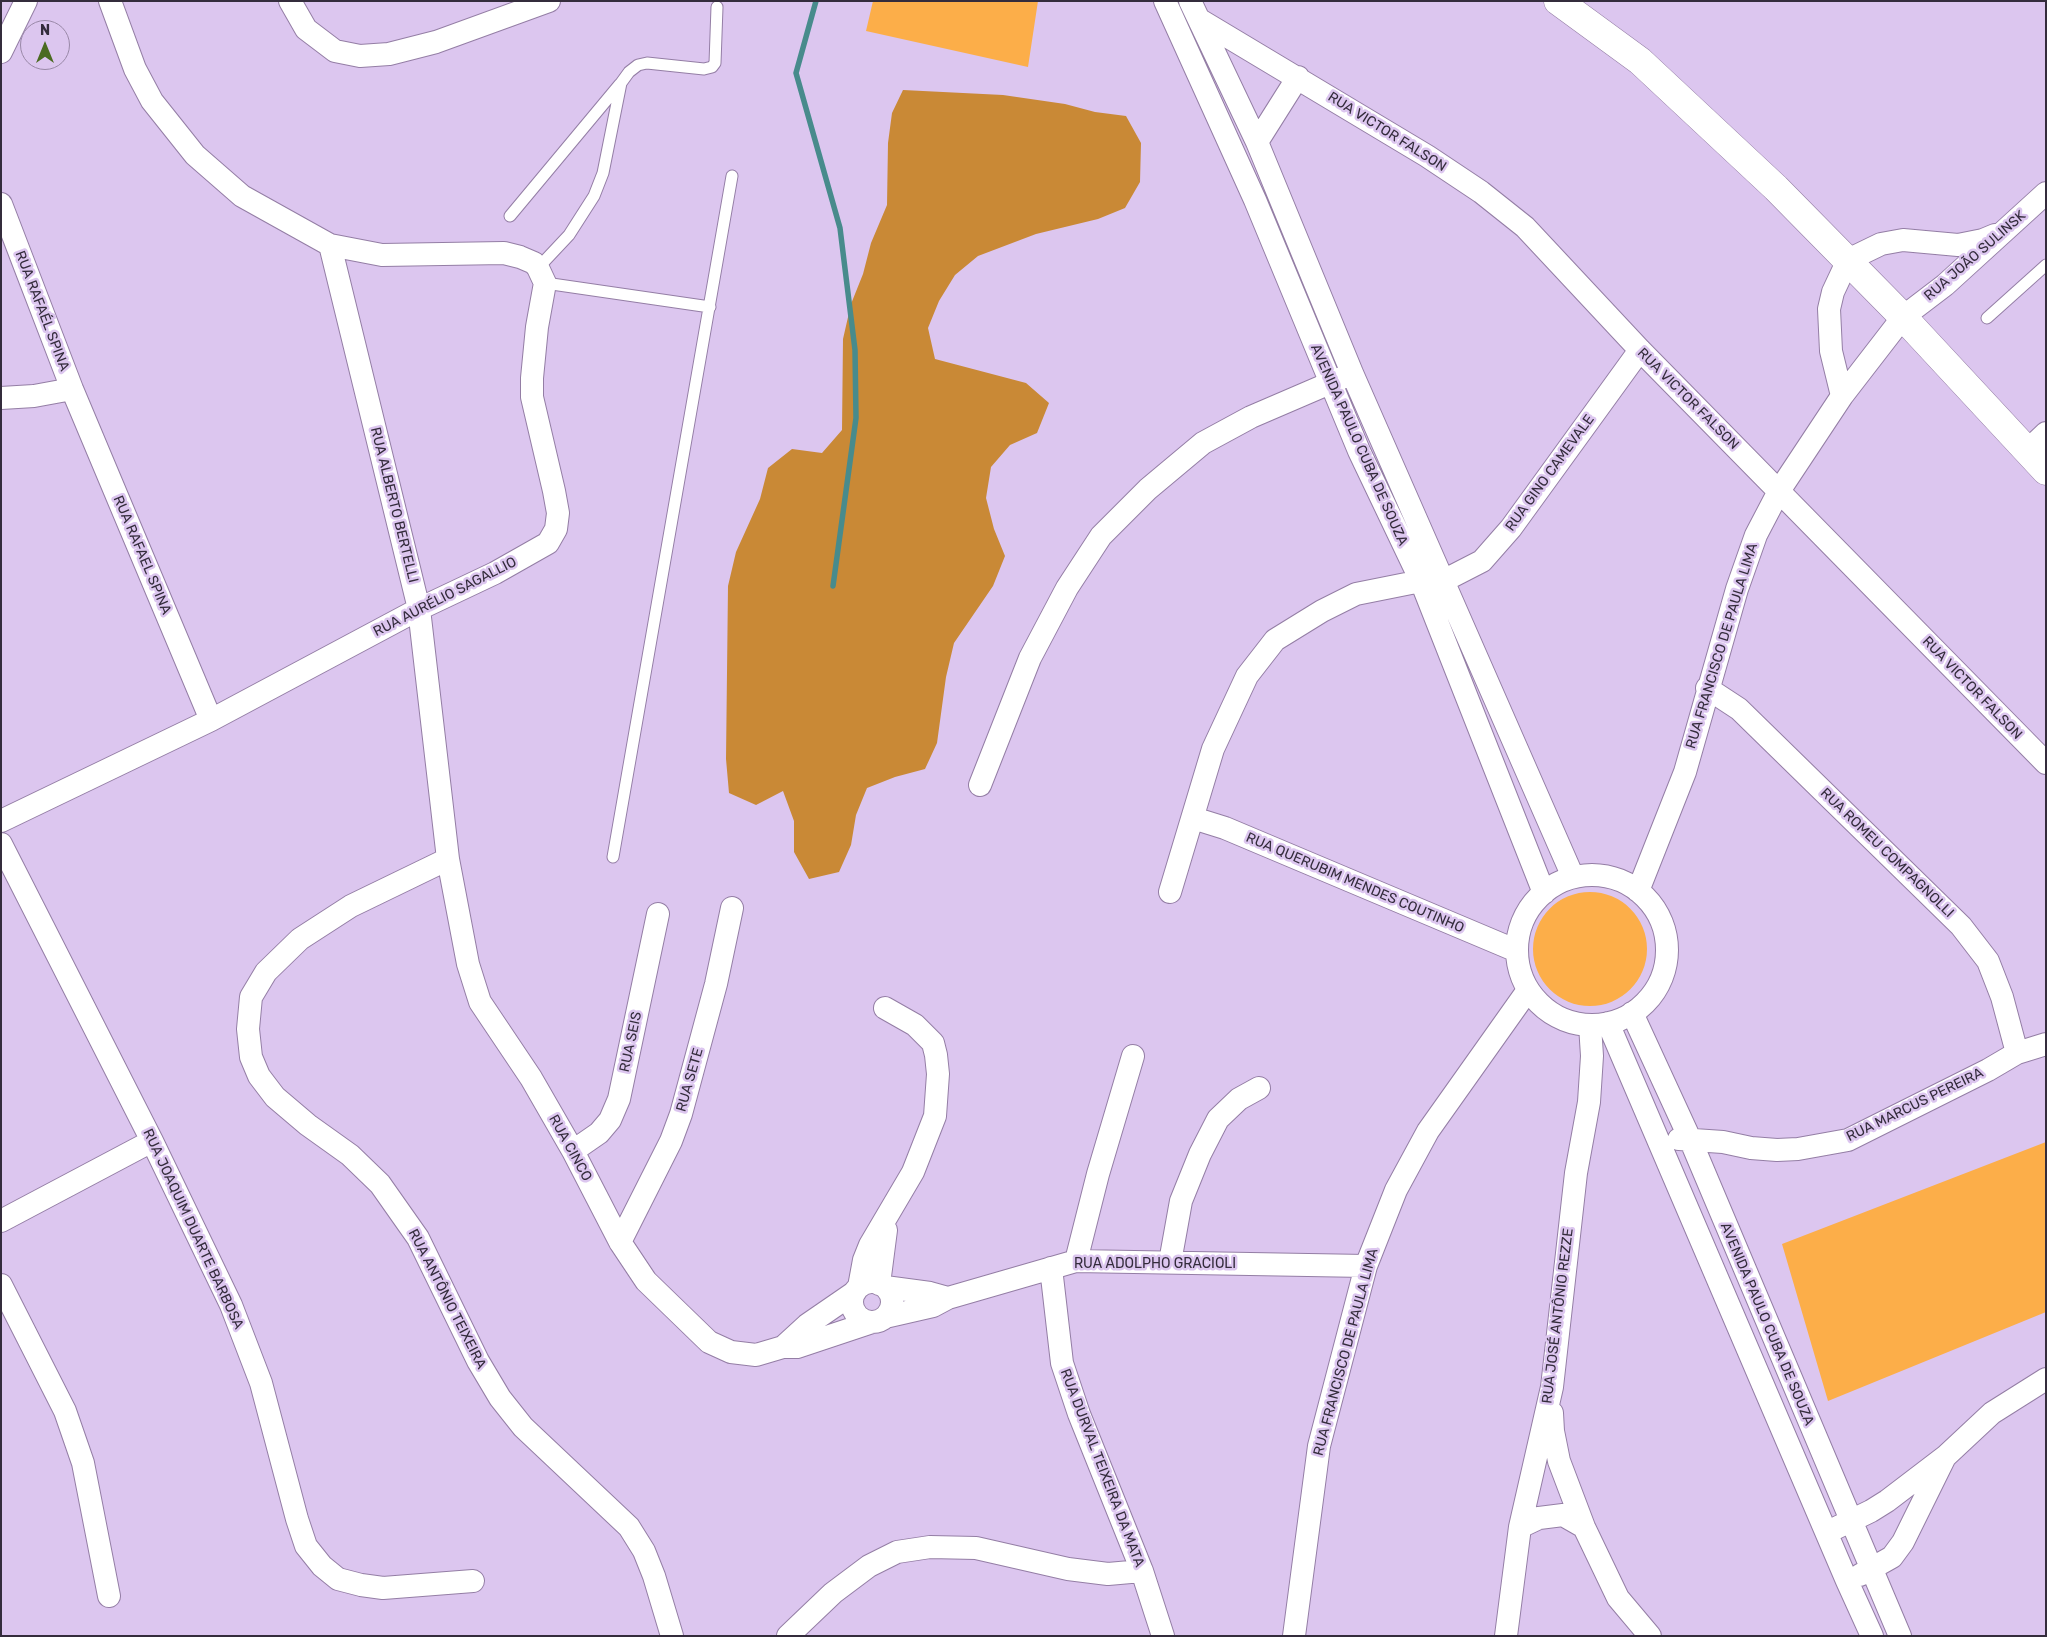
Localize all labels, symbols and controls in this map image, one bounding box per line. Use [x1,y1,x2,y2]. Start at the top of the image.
north arrow [20,20,70,70]
text: N [40,22,50,39]
street label: RUA VICTOR FALSON [1325,89,1449,175]
street label: RUA JOÃO SULINSK [1921,207,2029,305]
street label: RUA RAFAÉL SPINA [11,248,73,374]
street label: AVENIDA PAULO CUBA DE SOUZA [1307,342,1411,548]
street label: RUA VICTOR FALSON [1634,345,1742,453]
street label: RUA GINO CAMEVALE [1502,411,1598,535]
street label: RUA ALBERTO BERTELLI [367,426,421,584]
street label: RUA RAFAEL SPINA [109,493,175,617]
street label: RUA FRANCISCO DE PAULA LIMA [1683,541,1761,751]
street label: RUA AURÉLIO SAGALLIO [371,554,519,640]
street label: RUA VICTOR FALSON [1918,633,2026,743]
street label: RUA ROMEU COMPAGNOLLI [1817,785,1957,921]
street label: RUA QUERUBIM MENDES COUTINHO [1243,829,1467,937]
street label: RUA SEIS [616,1010,646,1074]
street label: RUA SETE [673,1046,707,1114]
street label: RUA MARCUS PEREIRA [1844,1065,1986,1145]
street label: RUA CINCO [545,1112,595,1184]
street label: RUA JOAQUIM DUARTE BARBOSA [139,1126,247,1332]
street label: AVENIDA PAULO CUBA DE SOUZA [1717,1220,1817,1428]
street label: RUA ANTÔNIO TEIXEIRA [404,1226,490,1372]
street label: RUA JOSÉ ANTÔNIO REZZE [1539,1227,1577,1405]
street label: RUA FRANCISCO DE PAULA LIMA [1310,1246,1382,1458]
street label: RUA ADOLPHO GRACIOLI [1074,1256,1236,1272]
street label: RUA DURVAL TEIXEIRA DA MATA [1056,1367,1148,1569]

